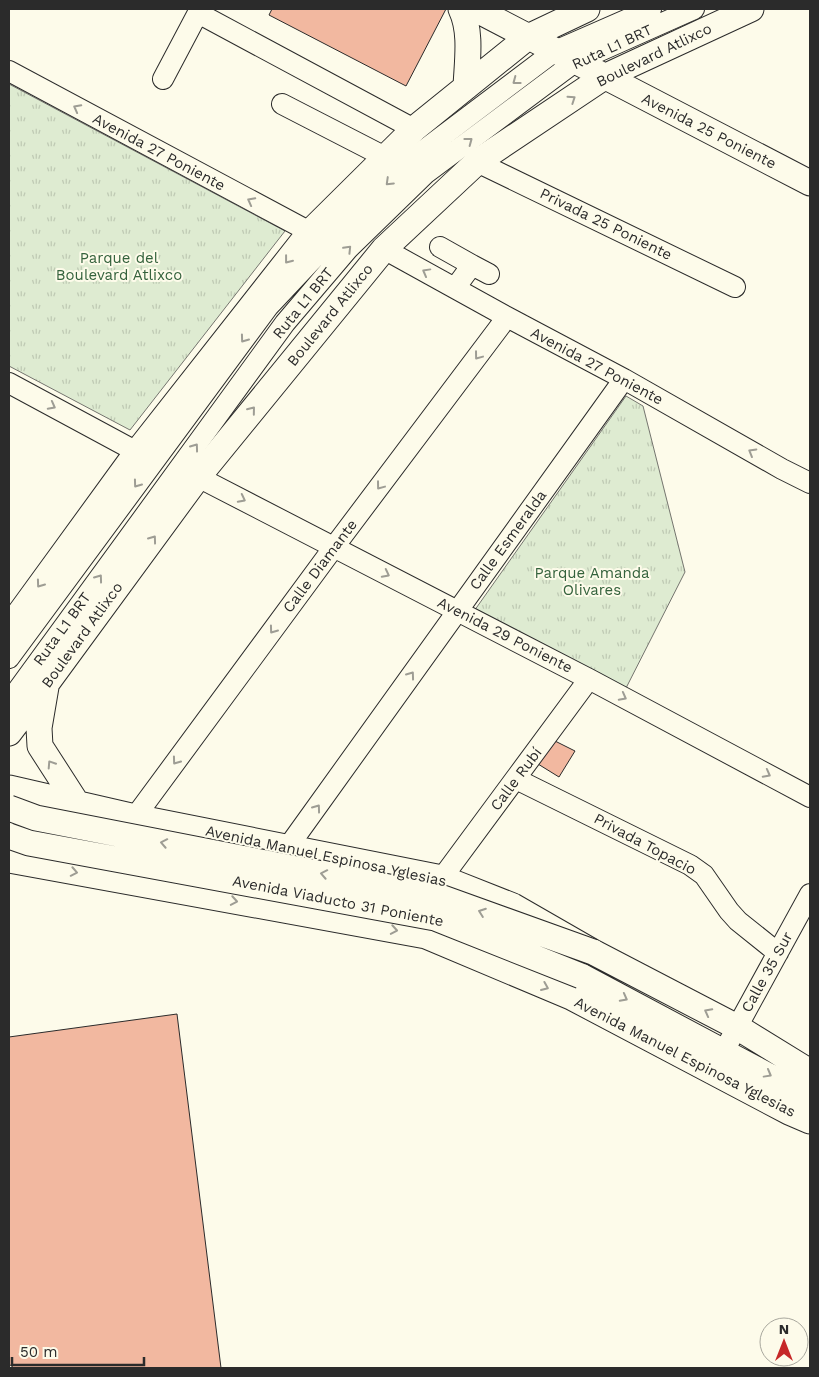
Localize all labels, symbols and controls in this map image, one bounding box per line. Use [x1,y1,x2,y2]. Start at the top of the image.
street label: Boulevard Atlixco [593,19,715,91]
street label: Ruta L1 BRT [569,21,655,73]
one-way arrow [512,75,522,84]
street label: Avenida 25 Poniente [639,89,779,173]
one-way arrow [566,96,575,105]
one-way arrow [73,104,82,114]
street label: Avenida 27 Poniente [90,109,228,195]
one-way arrow [463,139,472,147]
one-way arrow [386,176,395,185]
street label: Privada 25 Poniente [537,184,675,264]
one-way arrow [248,197,257,207]
one-way arrow [342,246,351,255]
park label: Parque del Boulevard Atlixco [56,249,182,284]
one-way arrow [285,254,293,263]
street label: Boulevard Atlixco [283,260,377,370]
street label: Ruta L1 BRT [269,264,337,342]
one-way arrow [422,268,431,278]
street label: Avenida 27 Poniente [528,323,666,409]
one-way arrow [241,333,249,342]
one-way arrow [475,350,483,359]
one-way arrow [46,400,55,410]
one-way arrow [247,407,256,416]
one-way arrow [189,443,198,452]
one-way arrow [748,448,757,458]
one-way arrow [134,478,142,487]
one-way arrow [377,480,386,490]
street label: Calle Esmeralda [466,486,551,593]
one-way arrow [237,493,246,503]
street label: Calle Diamante [279,516,361,616]
one-way arrow [147,535,156,545]
park label: Parque Amanda Olivares [534,564,650,599]
one-way arrow [381,568,390,578]
one-way arrow [93,574,102,584]
one-way arrow [38,578,46,587]
street label: Boulevard Atlixco [38,579,126,691]
street label: Ruta L1 BRT [29,589,95,669]
street label: Avenida 29 Poniente [435,593,575,677]
one-way arrow [270,624,279,634]
one-way arrow [405,672,414,681]
one-way arrow [618,691,627,701]
street label: Calle Rubí [486,744,546,814]
one-way arrow [174,755,182,764]
one-way arrow [48,761,57,770]
one-way arrow [761,768,770,778]
one-way arrow [311,804,320,814]
street label: Privada Topacio [591,809,699,879]
street label: Avenida Manuel Espinosa Yglesias [204,822,448,890]
one-way arrow [160,839,169,849]
one-way arrow [70,866,78,877]
one-way arrow [319,870,328,880]
street label: Avenida Viaducto 31 Poniente [231,872,445,930]
one-way arrow [229,896,238,906]
one-way arrow [478,908,486,918]
one-way arrow [389,924,398,935]
street label: Calle 35 Sur [737,929,797,1015]
one-way arrow [540,980,549,991]
one-way arrow [619,992,628,1002]
street label: Avenida Manuel Espinosa Yglesias [571,993,799,1121]
one-way arrow [704,1008,713,1018]
one-way arrow [763,1068,772,1078]
north arrow [759,1317,809,1367]
text: N [779,1321,789,1337]
scale bar [12,1334,145,1366]
text: 50 m [20,1343,57,1361]

